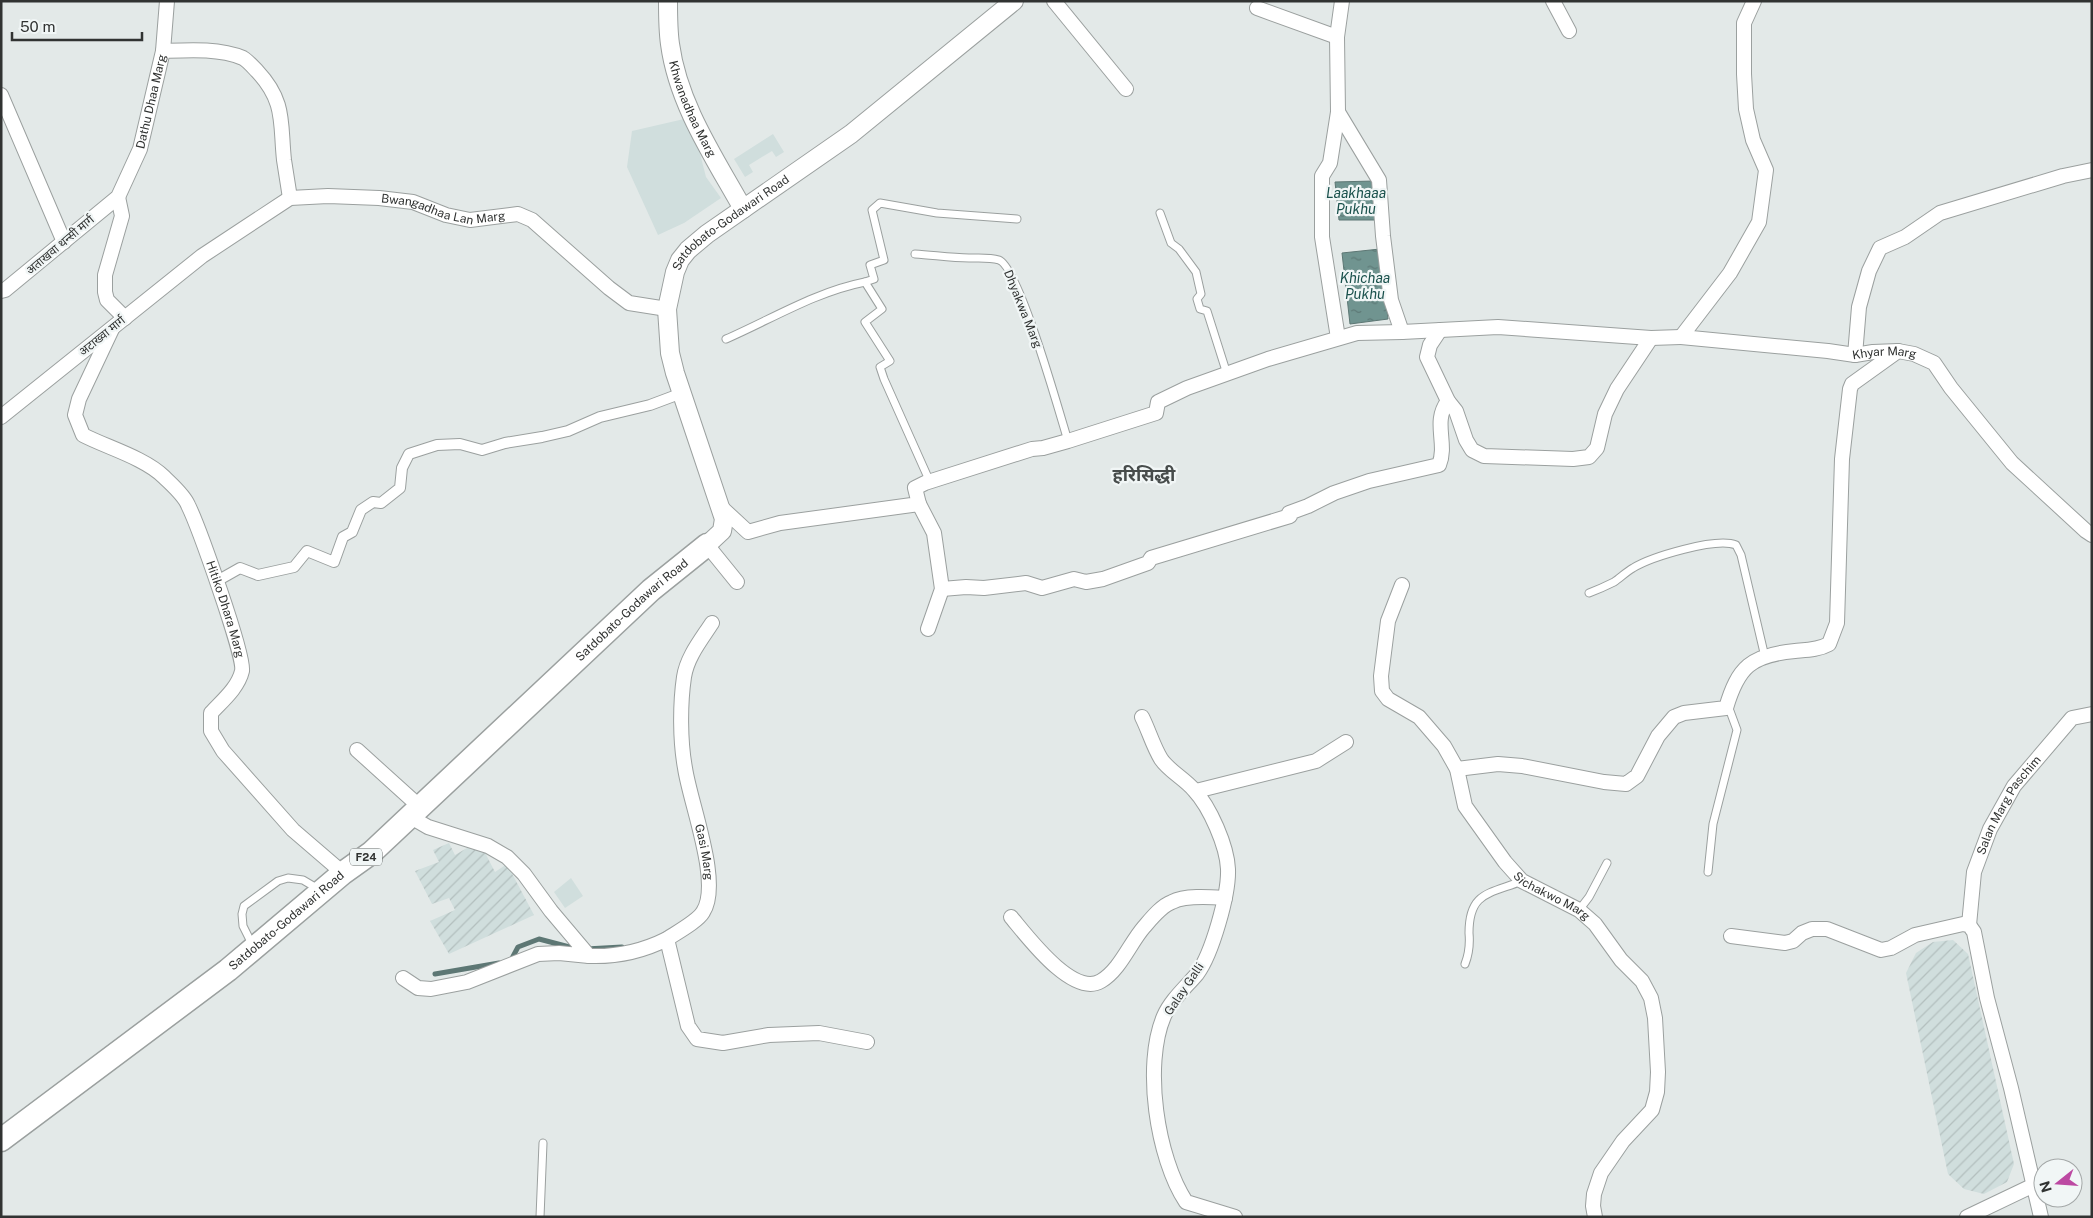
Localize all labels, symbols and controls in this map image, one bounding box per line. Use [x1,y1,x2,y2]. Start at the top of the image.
scale bar [12,10,142,42]
text: 50 m [20,18,55,35]
street label: Dathu Dhaa Marg [133,53,169,150]
street label: Khwanadhaa Marg [666,59,719,160]
street label: Satdobato-Godawari Road [670,172,792,272]
water label: Laakhaaa Pukhu [1326,185,1386,217]
street label: Bwangadhaa Lan Marg [380,191,506,228]
street label: अताखवा थन्सी मार्ग [23,211,98,277]
street label: Dhyakwa Marg [1001,268,1045,350]
water label: Khichaa Pukhu [1340,270,1390,302]
street label: अटाख्वा मार्ग [76,313,129,359]
street label: Khyar Marg [1851,344,1918,362]
district label: हरिसिद्धी [1113,464,1176,485]
street label: Satdobato-Godawari Road [573,556,691,664]
street label: Hitiko Dhara Marg [203,559,247,659]
street label: Salan Marg Paschim [1974,753,2044,857]
street label: Gasi Marg [692,823,716,881]
road number: F24 [350,849,382,866]
street label: Satdobato-Godawari Road [226,868,347,973]
street label: Sichakwo Marg [1510,869,1593,923]
street label: Galay Galli [1161,960,1207,1018]
north arrow [2033,1158,2083,1208]
text: N [2036,1179,2055,1194]

